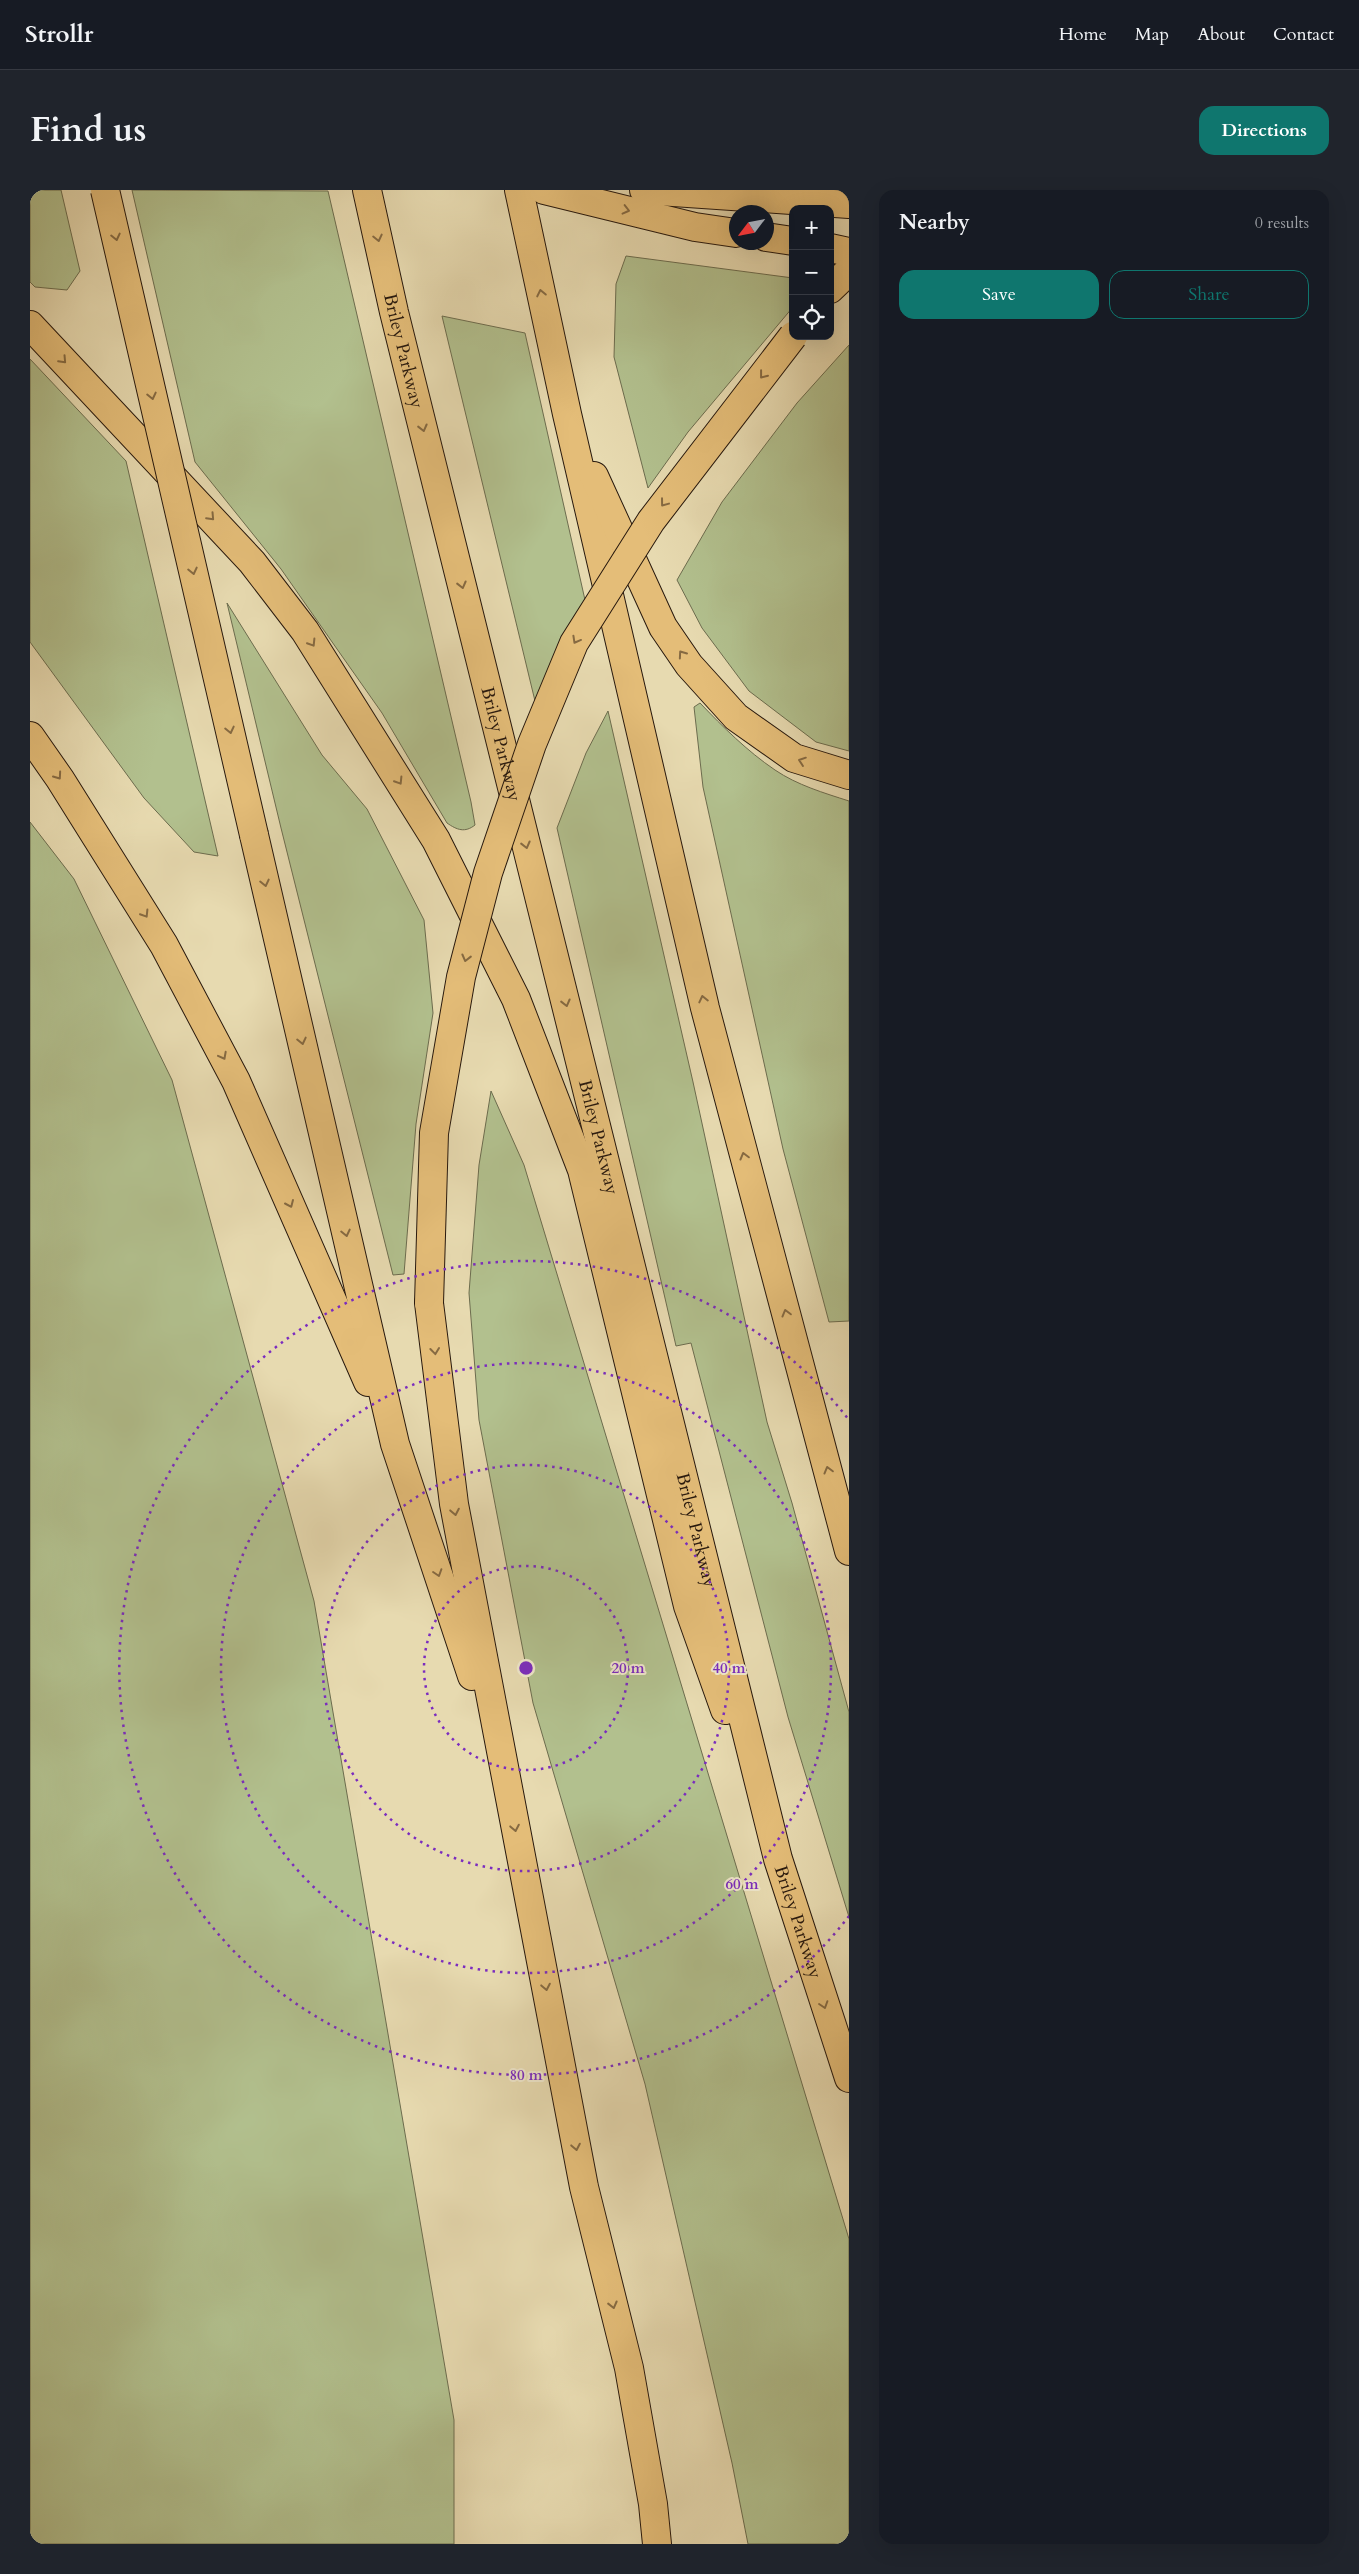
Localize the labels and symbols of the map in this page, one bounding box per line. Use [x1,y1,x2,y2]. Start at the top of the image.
one-way arrow [621,204,630,215]
north arrow [729,205,774,250]
one-way arrow [110,233,121,242]
one-way arrow [372,233,383,242]
one-way arrow [536,289,546,298]
street label: Briley Parkway [378,291,430,411]
one-way arrow [57,355,66,364]
one-way arrow [760,369,769,378]
one-way arrow [146,391,157,400]
one-way arrow [417,423,428,432]
one-way arrow [662,497,670,506]
one-way arrow [205,511,214,520]
one-way arrow [187,567,198,576]
one-way arrow [456,581,467,590]
one-way arrow [573,635,583,644]
one-way arrow [306,638,316,647]
one-way arrow [679,651,688,660]
street label: Briley Parkway [475,684,528,804]
one-way arrow [224,725,235,734]
one-way arrow [799,757,807,767]
one-way arrow [52,770,61,780]
one-way arrow [392,776,402,785]
one-way arrow [521,840,531,848]
one-way arrow [259,878,270,887]
one-way arrow [138,908,148,917]
one-way arrow [461,954,472,963]
one-way arrow [698,994,709,1003]
one-way arrow [560,998,570,1006]
one-way arrow [296,1036,307,1045]
one-way arrow [217,1051,227,1060]
street label: Briley Parkway [573,1077,625,1197]
one-way arrow [740,1152,750,1160]
one-way arrow [284,1199,294,1208]
one-way arrow [341,1229,351,1238]
one-way arrow [781,1308,792,1317]
one-way arrow [429,1347,440,1355]
one-way arrow [823,1466,833,1474]
street label: Briley Parkway [670,1470,723,1591]
one-way arrow [450,1508,460,1517]
one-way arrow [432,1569,442,1577]
text: 20 m [611,1658,645,1678]
text: 40 m [712,1658,746,1678]
centre of rings [517,1659,535,1677]
one-way arrow [510,1823,520,1832]
street label: Briley Parkway [768,1862,829,1982]
text: 60 m [725,1874,759,1894]
one-way arrow [540,1983,550,1992]
one-way arrow [819,2000,829,2009]
text: 80 m [509,2065,543,2085]
one-way arrow [571,2142,581,2151]
one-way arrow [607,2300,618,2309]

